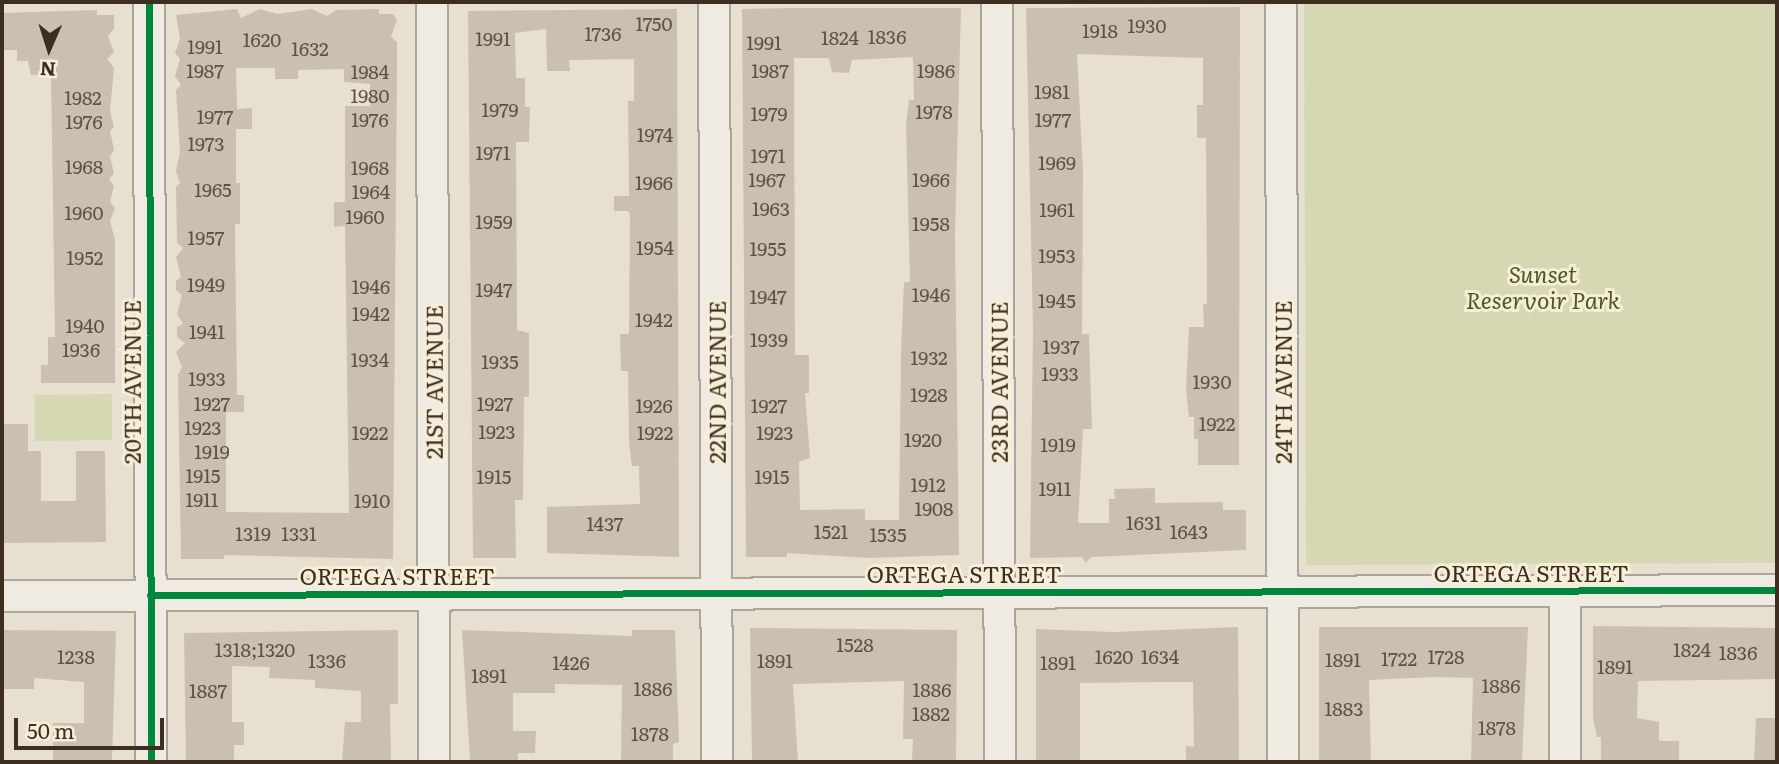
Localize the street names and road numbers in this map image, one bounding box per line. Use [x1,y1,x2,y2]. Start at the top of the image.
street label: 20TH AVENUE [117,300,145,464]
street label: 22ND AVENUE [702,300,730,464]
street label: 24TH AVENUE [1268,300,1296,464]
street label: 23RD AVENUE [984,301,1012,463]
street label: 21ST AVENUE [419,305,447,459]
street label: ORTEGA STREET [1433,558,1629,586]
street label: ORTEGA STREET [866,559,1062,587]
street label: ORTEGA STREET [299,561,495,589]

